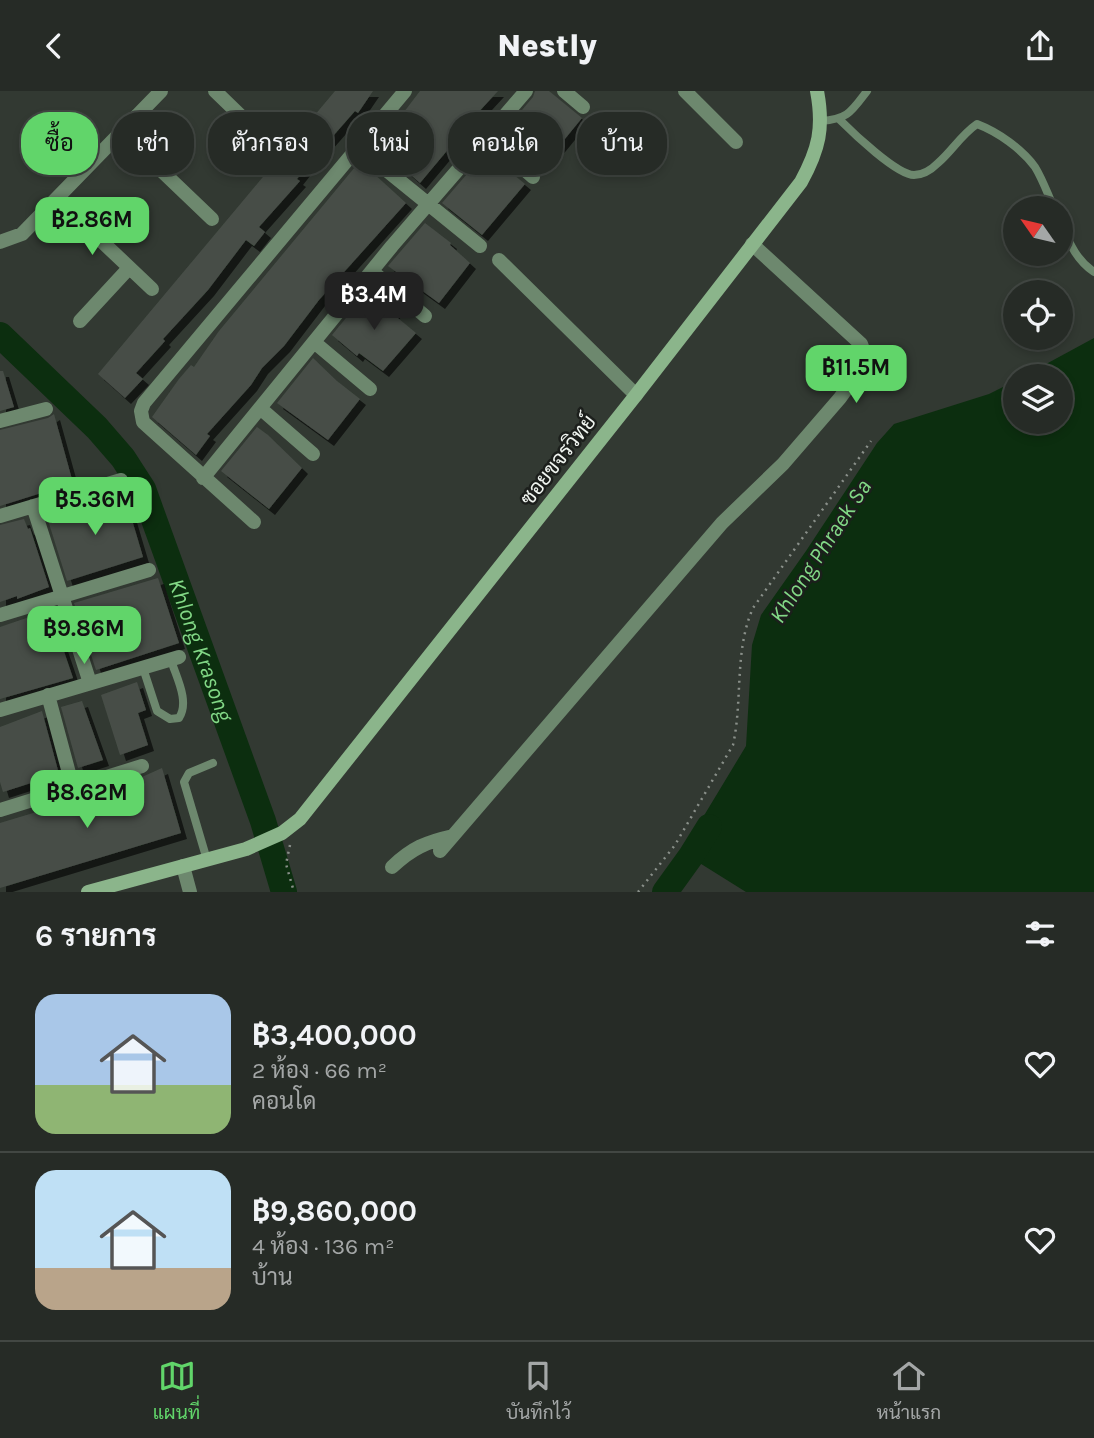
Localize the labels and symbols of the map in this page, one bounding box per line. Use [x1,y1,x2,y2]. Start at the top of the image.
north arrow [1003,196,1073,266]
pin: ฿2.86M [35,197,149,257]
pin: ฿3.4M [325,273,423,332]
pin: ฿11.5M [799,345,913,405]
street label: ซอยขจรวิทย์ [514,409,601,510]
water label: Khlong Phraek Sa [764,474,877,628]
pin: ฿5.36M [38,477,152,537]
water label: Khlong Krasong [163,575,239,726]
pin: ฿9.86M [27,607,141,666]
pin: ฿8.62M [30,771,144,830]

